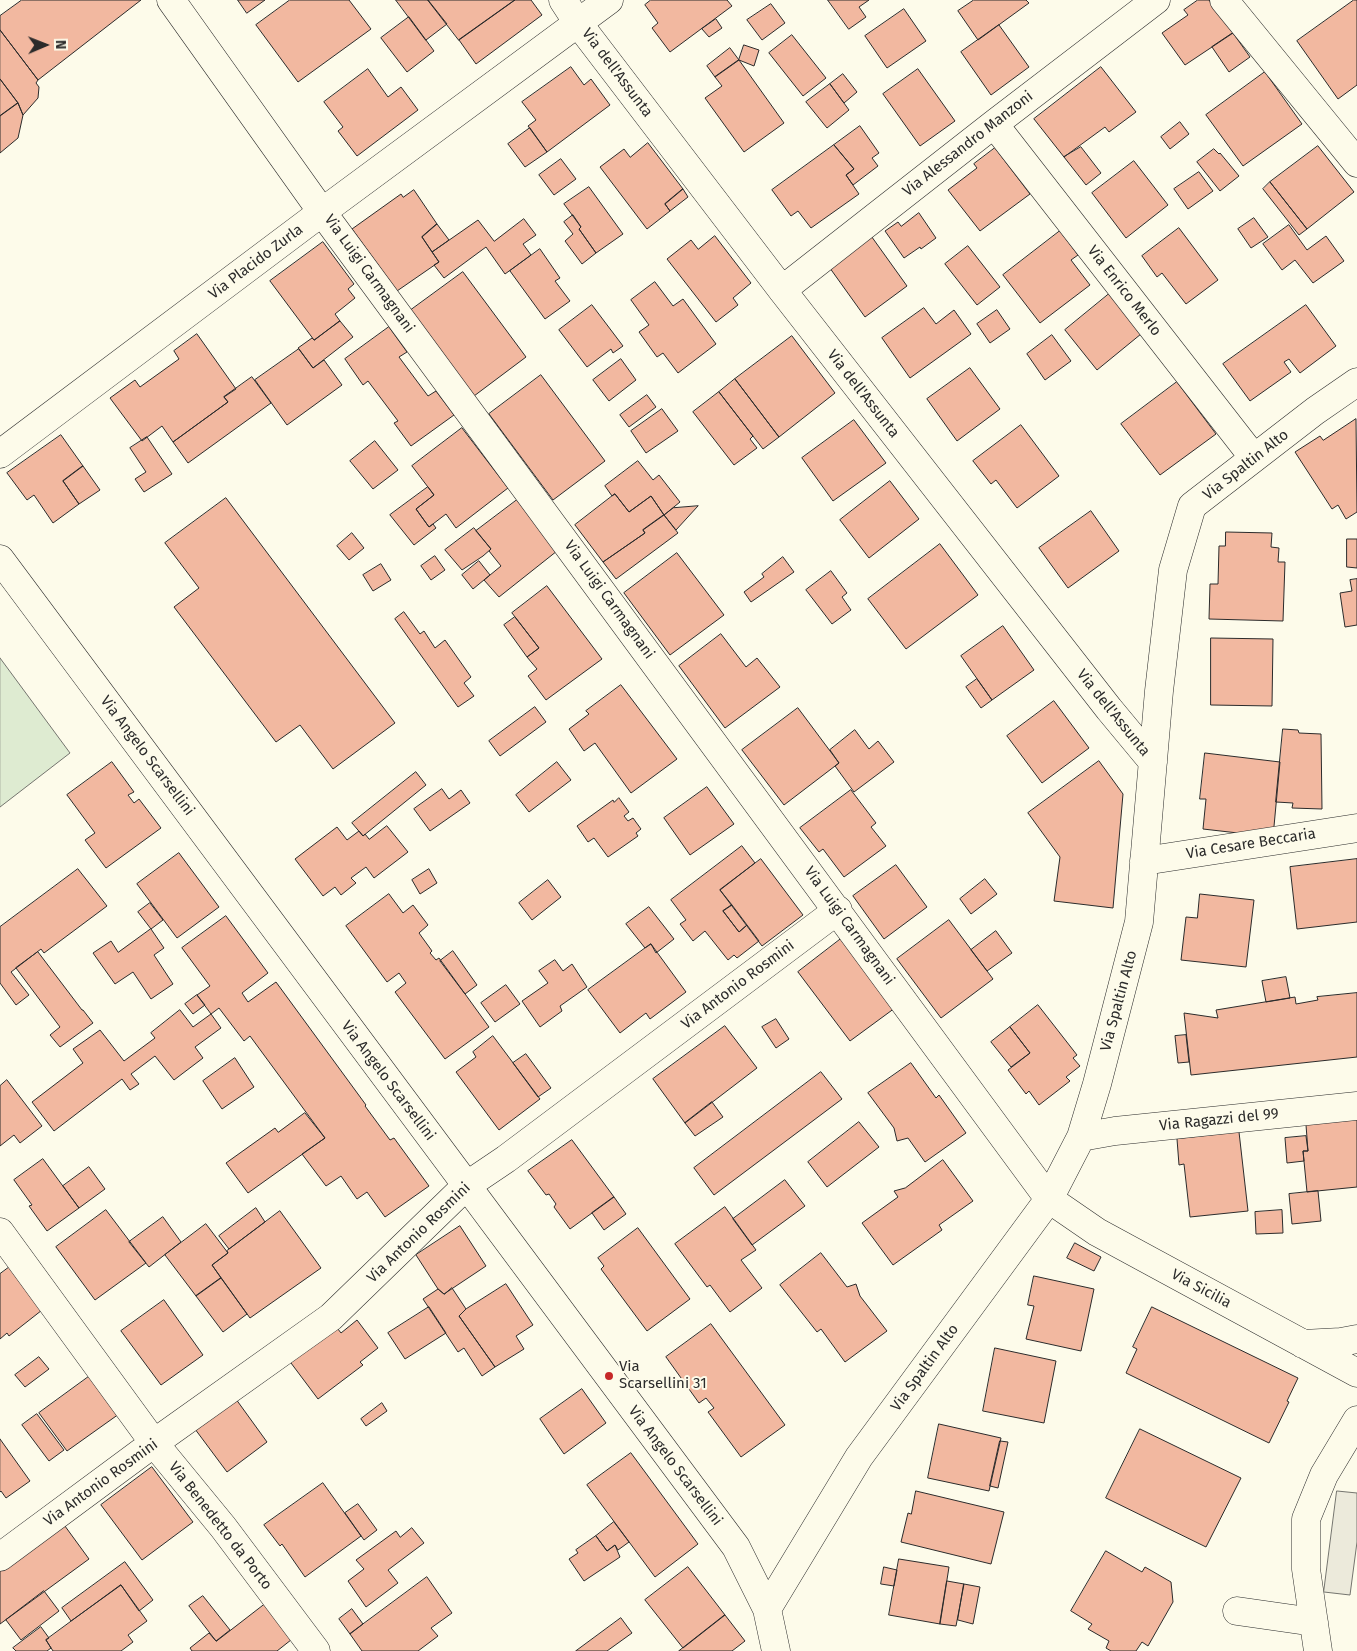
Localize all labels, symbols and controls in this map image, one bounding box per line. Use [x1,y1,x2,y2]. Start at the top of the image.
north arrow [20,20,70,70]
street label: Via dell'Assunta [578,25,656,121]
text: N [52,40,69,50]
street label: Via Alessandro Manzoni [899,88,1037,200]
street label: Via Luigi Carmagnani [320,211,418,337]
street label: Via Placido Zurla [205,221,307,303]
street label: Via Enrico Merlo [1083,242,1165,340]
street label: Via dell'Assunta [823,346,903,442]
street label: Via Spaltin Alto [1200,426,1292,504]
street label: Via Luigi Carmagnani [560,537,658,663]
street label: Via dell'Assunta [1072,666,1154,760]
street label: Via Angelo Scarsellini [96,693,198,819]
street label: Via Cesare Beccaria [1185,825,1317,863]
street label: Via Luigi Carmagnani [800,863,898,989]
street label: Via Antonio Rosmini [678,937,798,1033]
street label: Via Spaltin Alto [1097,949,1141,1053]
street label: Via Angelo Scarsellini [337,1018,439,1144]
street label: Via Ragazzi del 99 [1158,1105,1280,1135]
street label: Via Antonio Rosmini [364,1179,474,1287]
street label: Via Sicilia [1168,1266,1234,1312]
street label: Via Spaltin Alto [887,1321,963,1415]
place label: Via Scarsellini 31 [619,1358,707,1393]
marker: Via Scarsellini 31 [603,1370,615,1382]
street label: Via Angelo Scarsellini [624,1403,726,1529]
street label: Via Antonio Rosmini [40,1436,162,1530]
street label: Via Benedetto da Porto [164,1458,276,1594]

